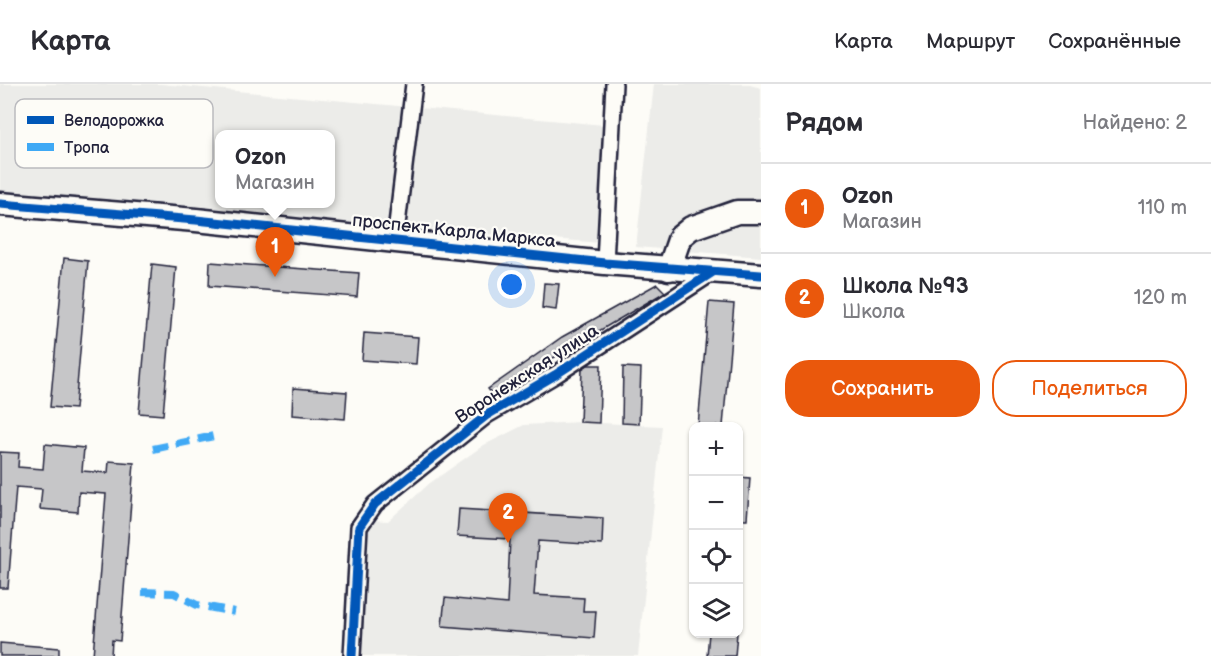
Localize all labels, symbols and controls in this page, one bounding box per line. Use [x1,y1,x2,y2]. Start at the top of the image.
text: Карта [30,25,110,58]
text: Карта [834,29,893,54]
text: Маршрут [926,29,1015,54]
text: Сохранённые [1048,29,1181,54]
legend [15,99,213,168]
text: Рядом [785,108,863,139]
text: Найдено: 2 [1083,111,1187,135]
text: Велодорожка [64,112,165,131]
popup [215,130,335,208]
text: Тропа [64,139,110,158]
text: Ozon [235,144,286,171]
text: Магазин [235,171,315,195]
text: Ozon [842,183,893,210]
text: 1 [800,196,809,220]
text: 110 m [1138,196,1187,220]
street label: проспект Карла Маркса [351,210,557,252]
text: Магазин [842,210,922,234]
pin: 1 [256,228,294,277]
your location [497,270,526,299]
text: Школа №93 [842,273,969,300]
text: 2 [799,286,810,310]
text: 120 m [1134,286,1187,310]
text: Школа [842,300,905,324]
street label: Воронежская улица [452,320,603,428]
button: Сохранить [785,360,980,417]
button: Поделиться [992,360,1187,417]
map controls [689,422,743,638]
button: + [689,422,743,476]
button: − [689,476,743,530]
pin: 2 [488,494,528,543]
button: locate [689,530,743,584]
button: layers [689,584,743,638]

